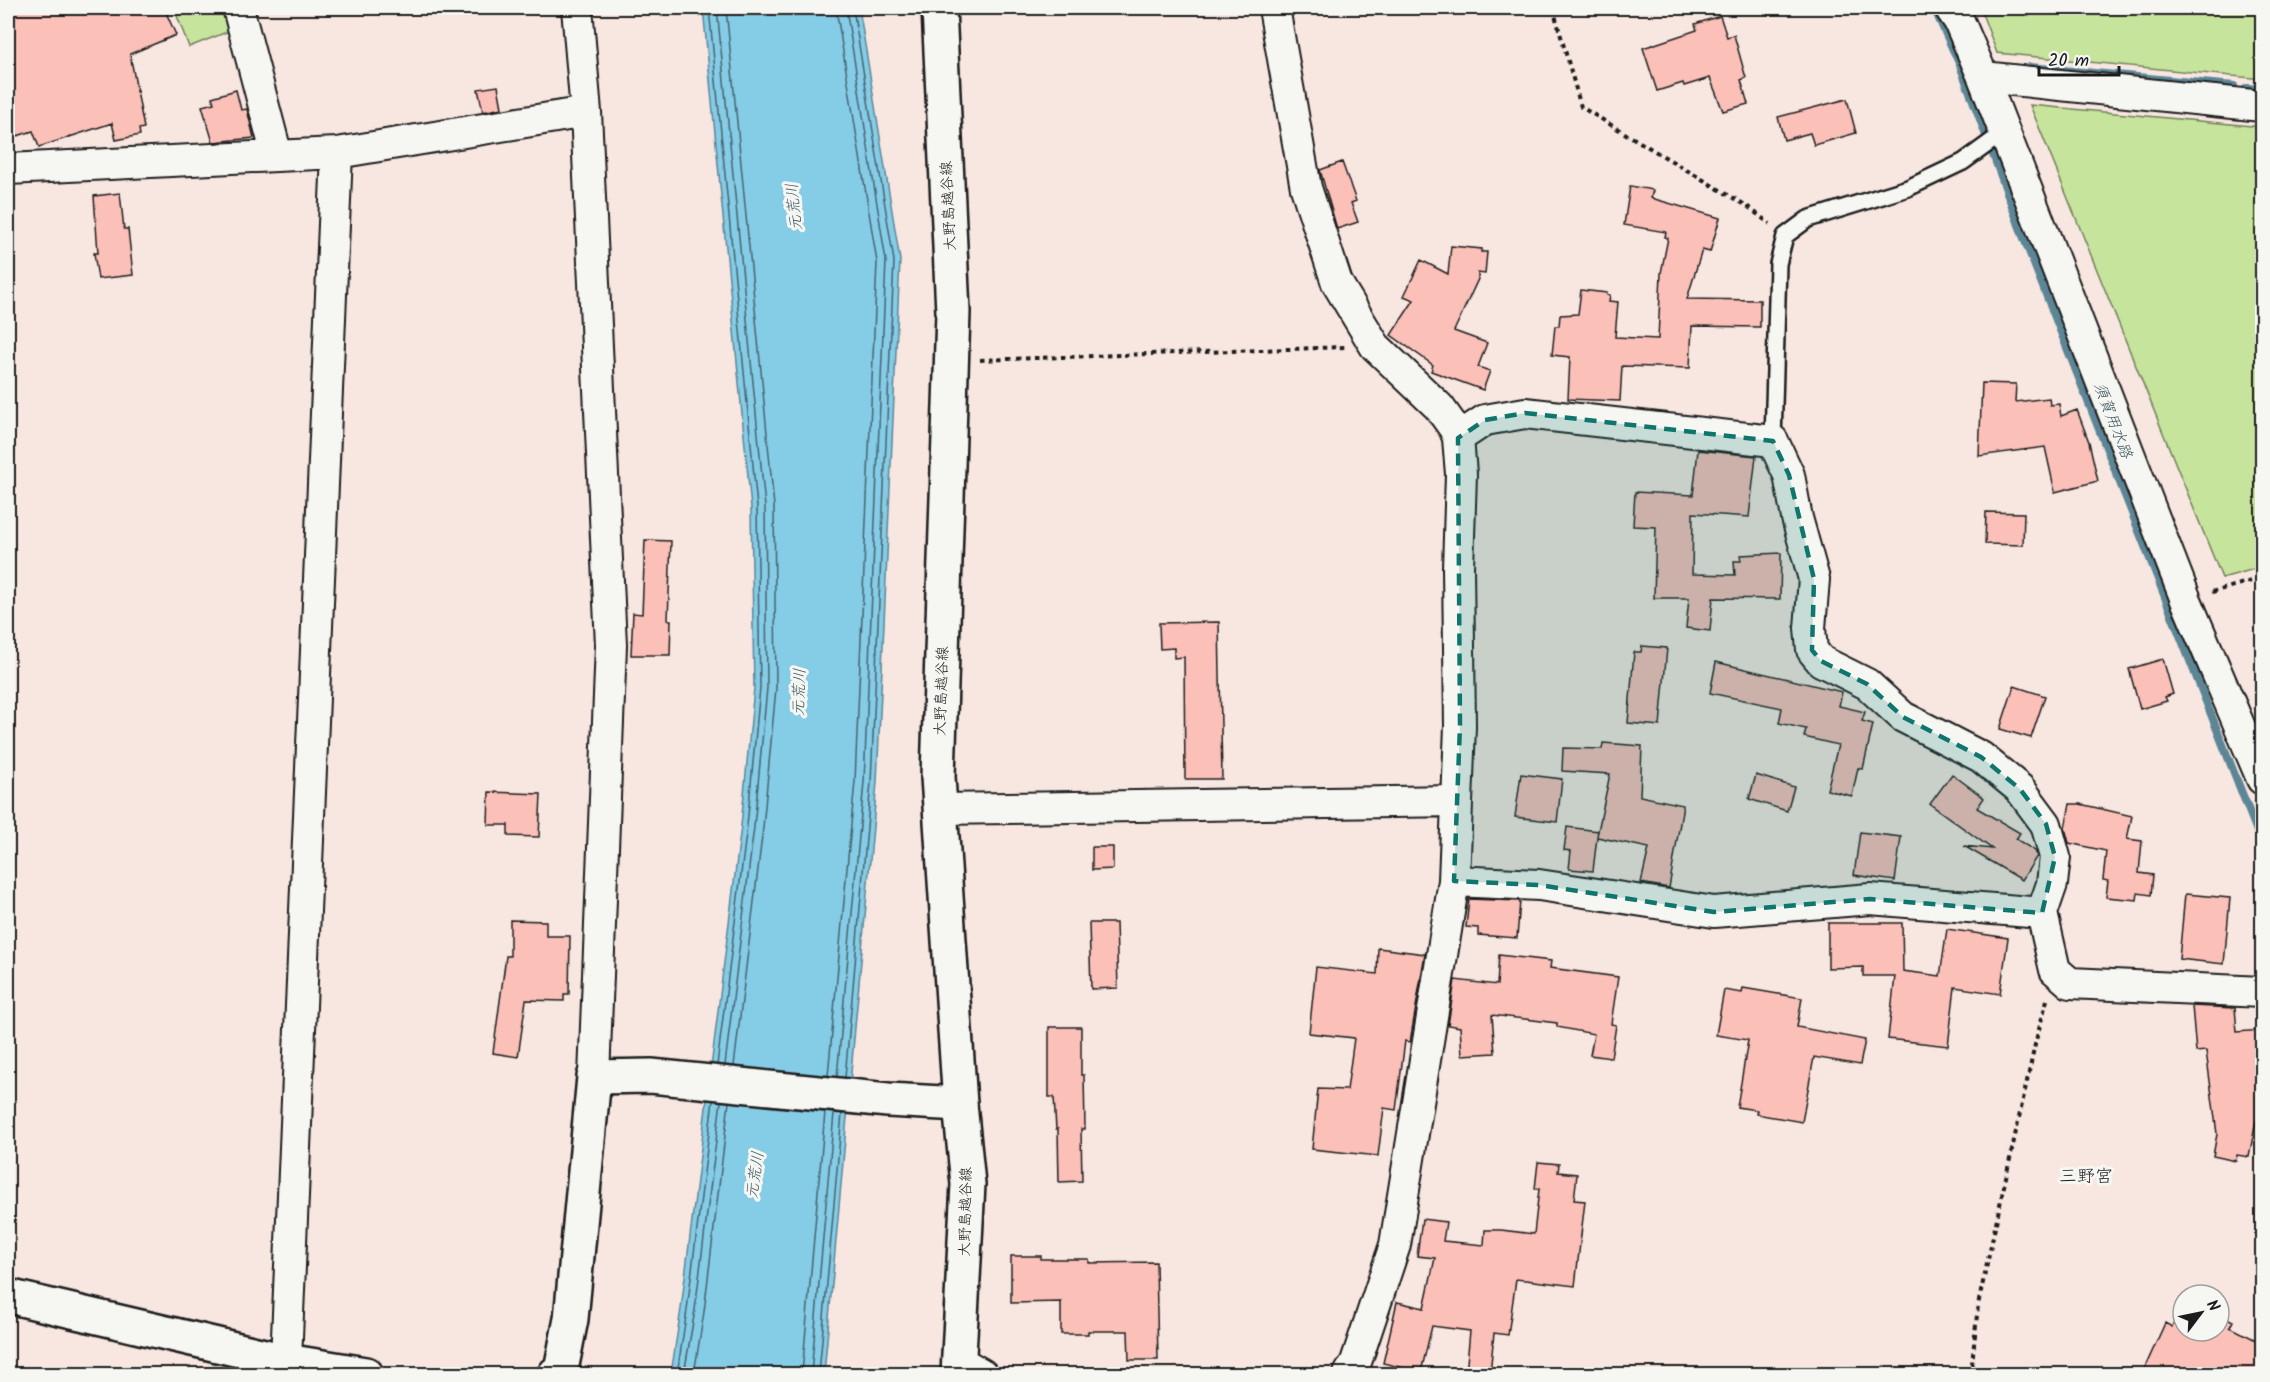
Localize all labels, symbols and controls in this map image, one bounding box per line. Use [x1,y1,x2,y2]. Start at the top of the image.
scale bar [2039,39,2118,77]
text: 20 m [2048,47,2089,76]
street label: 大野島越谷線 [935,160,963,252]
water label: 元荒川 [780,182,809,232]
water label: 須賀用水路 [2087,379,2139,463]
street label: 大野島越谷線 [928,646,956,736]
water label: 元荒川 [786,668,813,716]
water label: 元荒川 [740,1150,771,1201]
district label: 三野宮 [2059,1163,2113,1192]
street label: 大野島越谷線 [953,1167,979,1257]
north arrow [2171,1283,2231,1343]
text: N [2199,1295,2226,1317]

